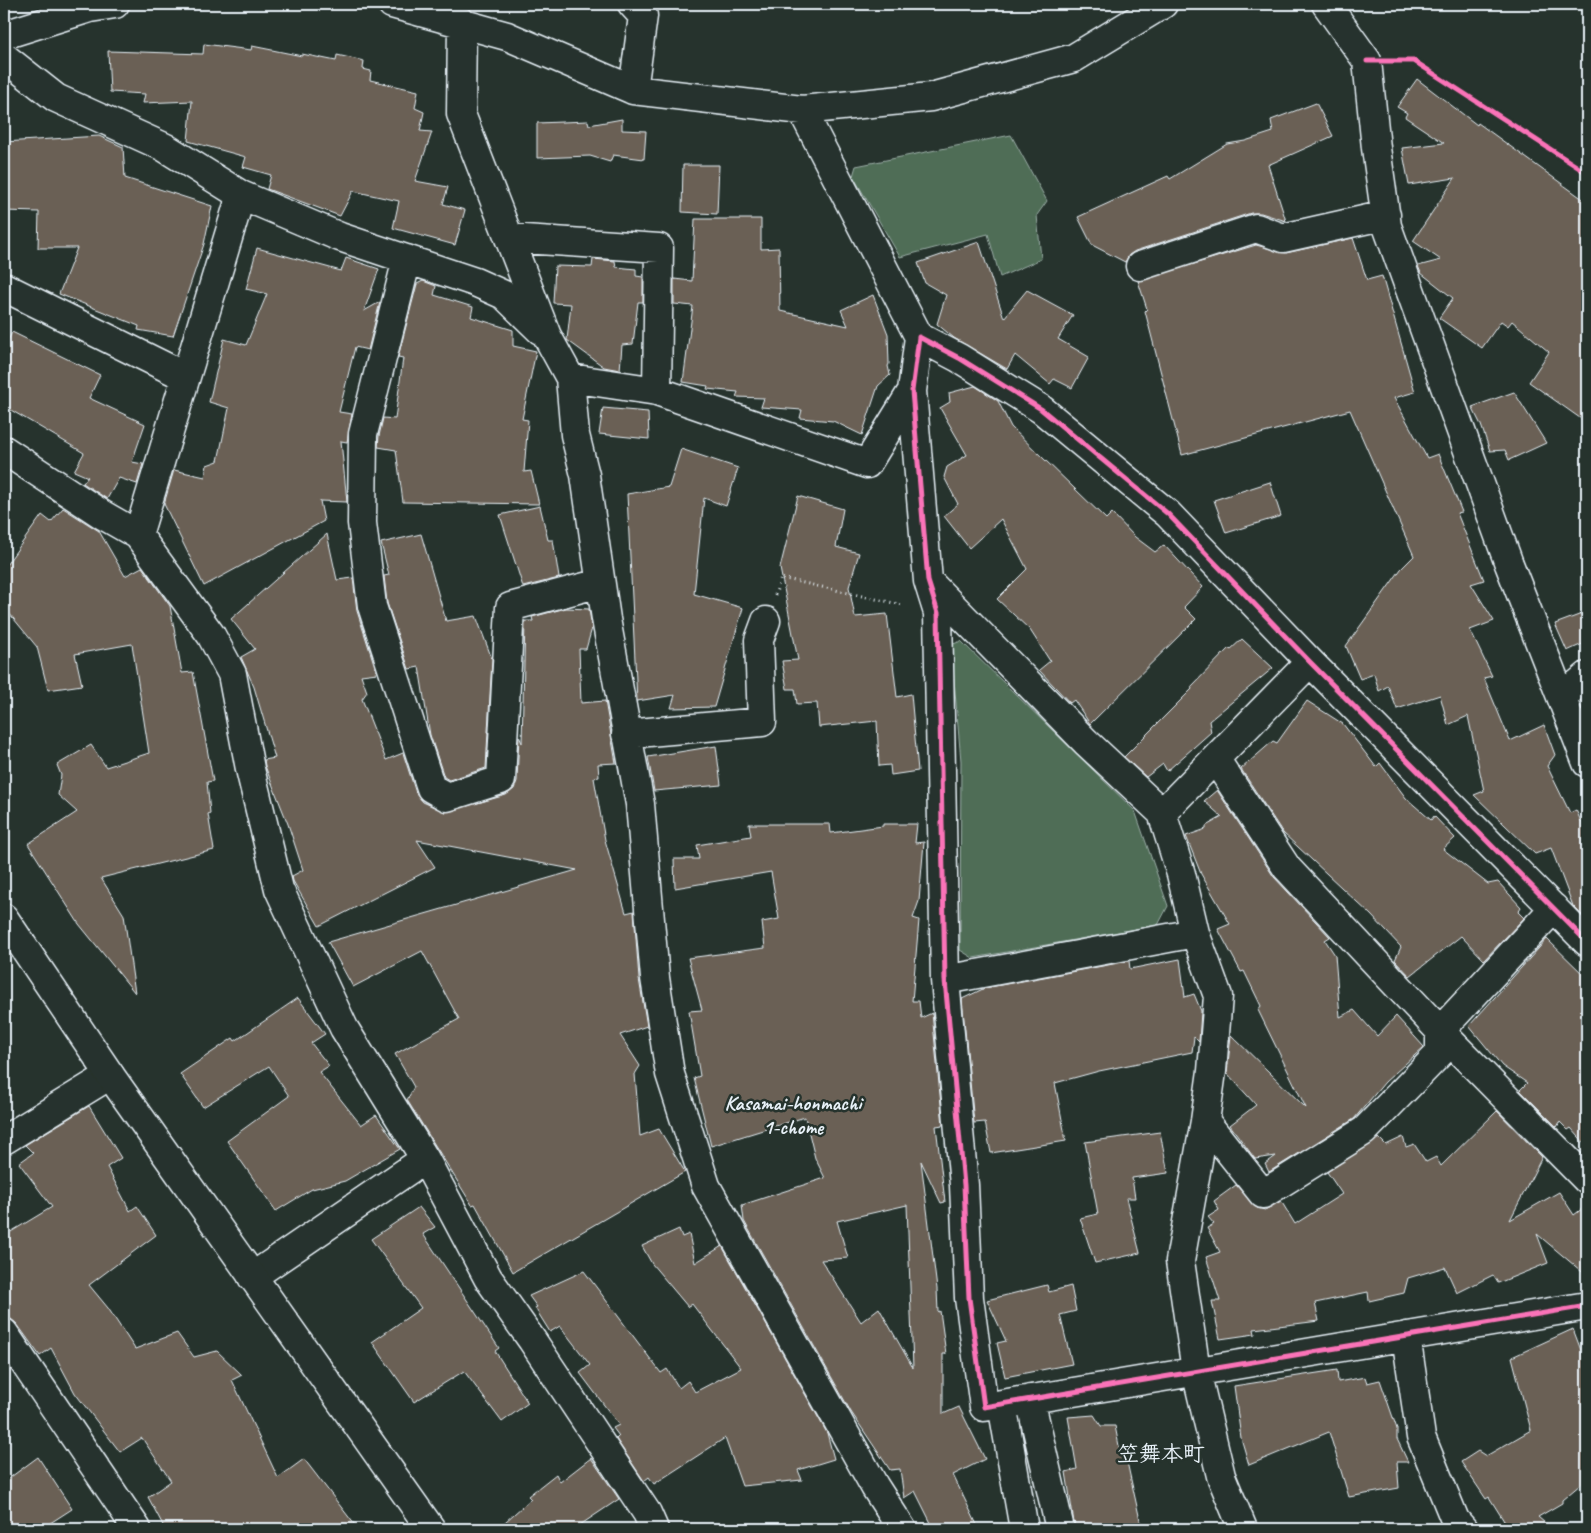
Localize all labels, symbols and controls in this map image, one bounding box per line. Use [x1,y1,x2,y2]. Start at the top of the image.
district label: Kasamai-honmachi 1-chome [725,1090,864,1140]
district label: 笠舞本町 [1117,1440,1205,1468]

